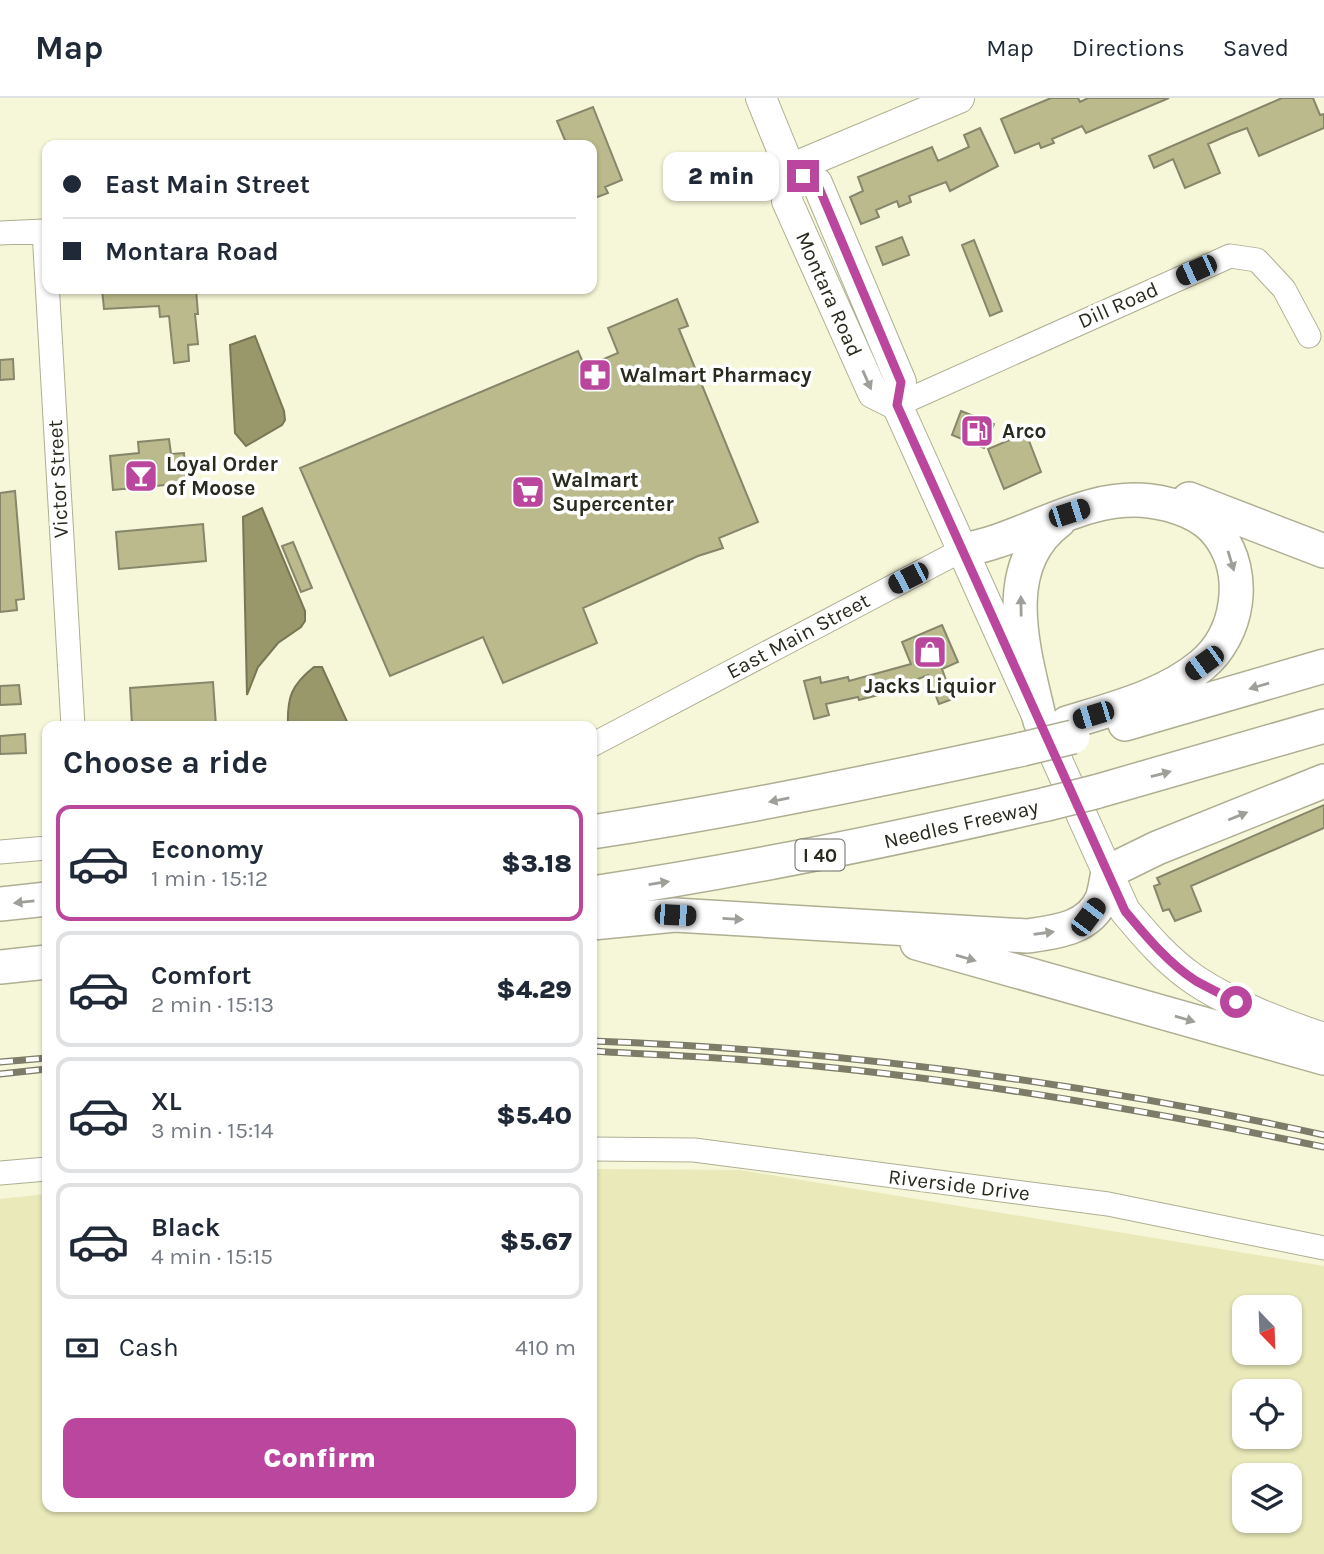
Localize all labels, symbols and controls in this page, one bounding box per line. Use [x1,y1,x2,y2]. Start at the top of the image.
text: Map [35,29,103,67]
text: Map [986,34,1034,62]
text: Directions [1072,34,1185,62]
text: Saved [1223,34,1289,62]
callout: 2 min [663,152,778,200]
route end [787,160,819,192]
text: 2 min [688,163,754,190]
text: East Main Street [105,169,310,200]
street label: Montara Road [791,228,867,360]
text: Montara Road [105,236,279,267]
car [1173,252,1220,288]
street label: Dill Road [1074,277,1162,333]
pharmacy icon: Walmart Pharmacy [576,356,614,394]
place label: Walmart Pharmacy [620,363,812,387]
one-way arrow [861,370,873,390]
fuel station icon: Arco [958,412,996,450]
street label: Victor Street [43,419,73,539]
place label: Arco [1002,419,1046,443]
place label: Loyal Order of Moose [166,452,278,500]
bar icon: Loyal Order of Moose [122,457,160,495]
place label: Walmart Supercenter [552,468,674,516]
supermarket icon: Walmart Supercenter [509,473,547,511]
car [1046,497,1093,529]
one-way arrow [1226,551,1236,572]
car [885,559,932,597]
street label: East Main Street [723,588,874,684]
one-way arrow [1015,595,1027,617]
shop icon: Jacks Liquior [911,633,949,671]
car [1181,642,1228,684]
place label: Jacks Liquior [864,674,997,699]
one-way arrow [1248,681,1269,691]
car [1070,699,1117,731]
text: Choose a ride [63,744,268,781]
one-way arrow [1150,768,1171,778]
one-way arrow [768,794,790,805]
street label: Needles Freeway [881,795,1041,853]
one-way arrow [1228,810,1249,821]
icon: car [67,832,130,895]
text: Economy [151,834,263,865]
road number: I 40 [796,840,844,870]
text: $3.18 [501,848,572,879]
text: 1 min · 15:12 [151,865,268,892]
one-way arrow [648,877,670,888]
car [1067,894,1110,940]
one-way arrow [12,897,34,908]
car [654,903,697,927]
one-way arrow [722,913,744,924]
one-way arrow [1033,928,1055,939]
one-way arrow [956,953,977,963]
icon: car [67,958,130,1021]
text: Comfort [151,960,252,991]
text: $4.29 [496,974,572,1005]
route start [1220,986,1252,1018]
text: 2 min · 15:13 [151,991,274,1018]
one-way arrow [1175,1014,1197,1025]
icon: car [67,1084,130,1147]
text: XL [151,1086,182,1117]
text: $5.40 [496,1100,572,1131]
text: 3 min · 15:14 [151,1117,274,1144]
street label: Riverside Drive [887,1164,1031,1206]
icon: car [67,1210,130,1273]
text: Black [151,1212,220,1243]
text: $5.67 [500,1226,572,1257]
text: 4 min · 15:15 [151,1243,273,1270]
north arrow [1232,1295,1302,1365]
map controls [1232,1295,1302,1533]
icon: cash [63,1329,101,1367]
text: Cash [119,1332,179,1363]
text: 410 m [515,1334,576,1361]
button: locate [1232,1379,1302,1449]
button: Confirm [63,1418,576,1498]
button: layers [1232,1463,1302,1533]

